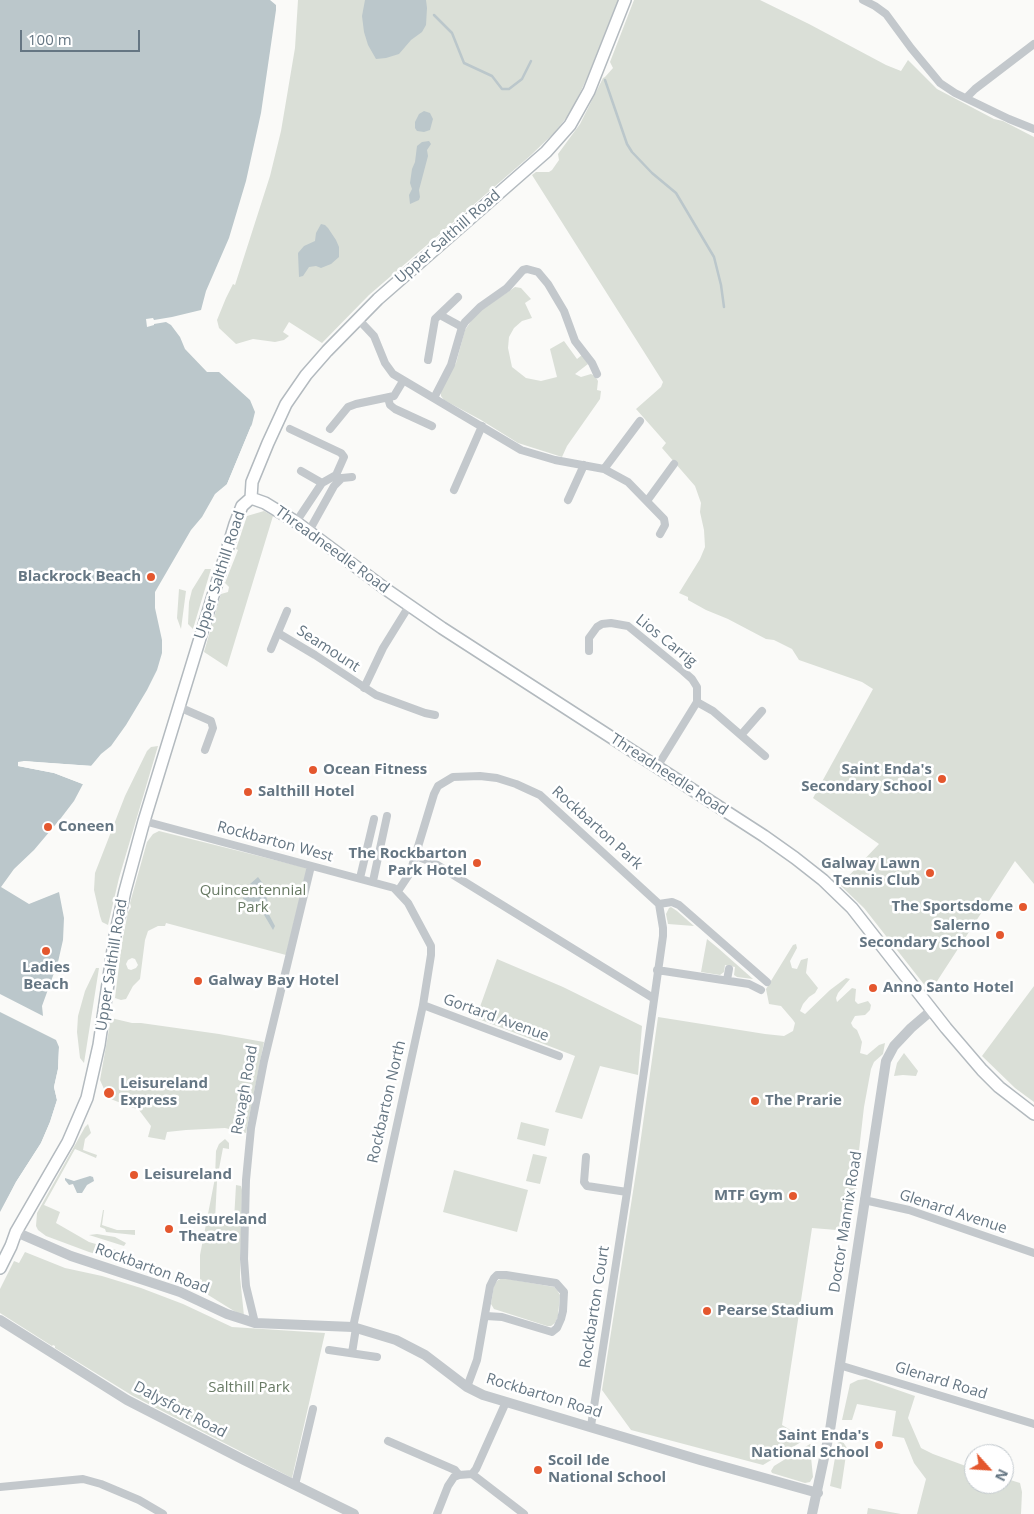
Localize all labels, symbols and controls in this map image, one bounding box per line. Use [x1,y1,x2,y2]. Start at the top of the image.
scale bar [22,20,142,52]
text: 100 m [28,29,72,49]
street label: Upper Salthill Road [392,186,504,288]
street label: Threadneedle Road [271,503,393,597]
street label: Upper Salthill Road [191,509,249,641]
place label: Blackrock Beach [18,568,141,586]
marker: Blackrock Beach [145,571,157,583]
street label: Lios Carrig [632,611,700,671]
street label: Seamount [293,622,363,676]
street label: Threadneedle Road [607,730,731,820]
place label: Ocean Fitness [323,761,427,779]
place label: Saint Enda's Secondary School [801,761,932,796]
marker: Ocean Fitness [307,764,319,776]
marker: Saint Enda's Secondary School [936,773,948,785]
place label: Salthill Hotel [258,783,355,801]
street label: Rockbarton Park [548,783,646,873]
marker: Salthill Hotel [242,786,254,798]
place label: Coneen [58,818,114,836]
street label: Rockbarton West [215,818,335,866]
marker: Coneen [42,821,54,833]
place label: The Rockbarton Park Hotel [348,845,467,880]
place label: Galway Lawn Tennis Club [821,855,920,890]
marker: The Rockbarton Park Hotel [471,857,483,869]
marker: Galway Lawn Tennis Club [924,867,936,879]
park label: Quincentennial Park [200,882,306,917]
street label: Upper Salthill Road [93,898,131,1032]
place label: The Sportsdome [892,898,1013,916]
marker: The Sportsdome [1017,901,1029,913]
place label: Salerno Secondary School [859,917,990,952]
marker: Salerno Secondary School [994,929,1006,941]
marker: Ladies Beach [40,945,52,957]
place label: Ladies Beach [22,959,70,994]
place label: Galway Bay Hotel [208,972,339,990]
marker: Galway Bay Hotel [192,975,204,987]
place label: Anno Santo Hotel [883,979,1014,997]
marker: Anno Santo Hotel [867,982,879,994]
street label: Gortard Avenue [441,991,551,1045]
street label: Rockbarton North [364,1039,410,1165]
street label: Revagh Road [228,1044,262,1136]
place label: Leisureland Express [120,1075,208,1110]
marker: Leisureland Express [102,1086,116,1100]
place label: The Prarie [765,1092,842,1110]
marker: The Prarie [749,1095,761,1107]
street label: Doctor Mannix Road [826,1150,866,1294]
place label: Leisureland [144,1166,232,1184]
marker: Leisureland [128,1169,140,1181]
street label: Glenard Avenue [897,1186,1009,1238]
place label: MTF Gym [714,1187,783,1205]
marker: MTF Gym [787,1190,799,1202]
place label: Leisureland Theatre [179,1211,267,1246]
marker: Leisureland Theatre [163,1223,175,1235]
street label: Rockbarton Road [92,1240,212,1298]
street label: Rockbarton Court [576,1245,614,1369]
place label: Pearse Stadium [717,1302,834,1320]
marker: Pearse Stadium [701,1305,713,1317]
street label: Glenard Road [893,1358,989,1404]
street label: Rockbarton Road [484,1370,604,1422]
street label: Dalysfort Road [130,1378,230,1442]
park label: Salthill Park [208,1379,290,1397]
place label: Saint Enda's National School [751,1427,869,1462]
marker: Saint Enda's National School [873,1439,885,1451]
north arrow [964,1444,1014,1494]
place label: Scoil Ide National School [548,1452,666,1487]
marker: Scoil Ide National School [532,1464,544,1476]
text: N [991,1466,1013,1485]

